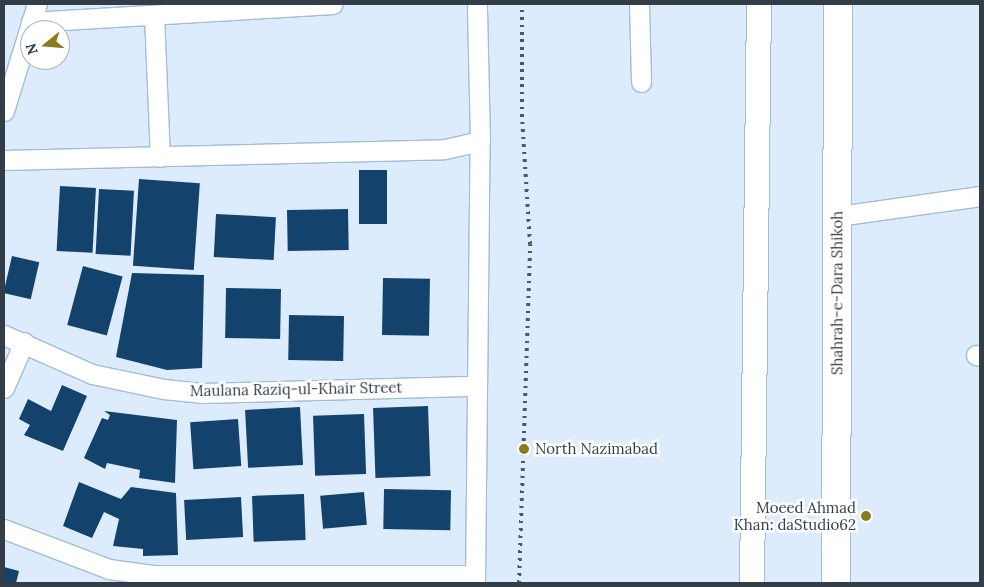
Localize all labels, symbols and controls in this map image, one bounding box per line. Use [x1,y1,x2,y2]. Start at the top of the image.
north arrow [20,20,70,70]
text: N [21,41,42,57]
street label: Shahrah-e-Dara Shikoh [828,211,846,375]
street label: Maulana Raziq-ul-Khair Street [190,378,402,400]
place label: North Nazimabad [535,440,658,458]
marker: North Nazimabad [517,442,531,456]
place label: Moeed Ahmad Khan: daStudio62 [734,498,856,533]
marker: Moeed Ahmad Khan: daStudio62 [860,510,872,522]

